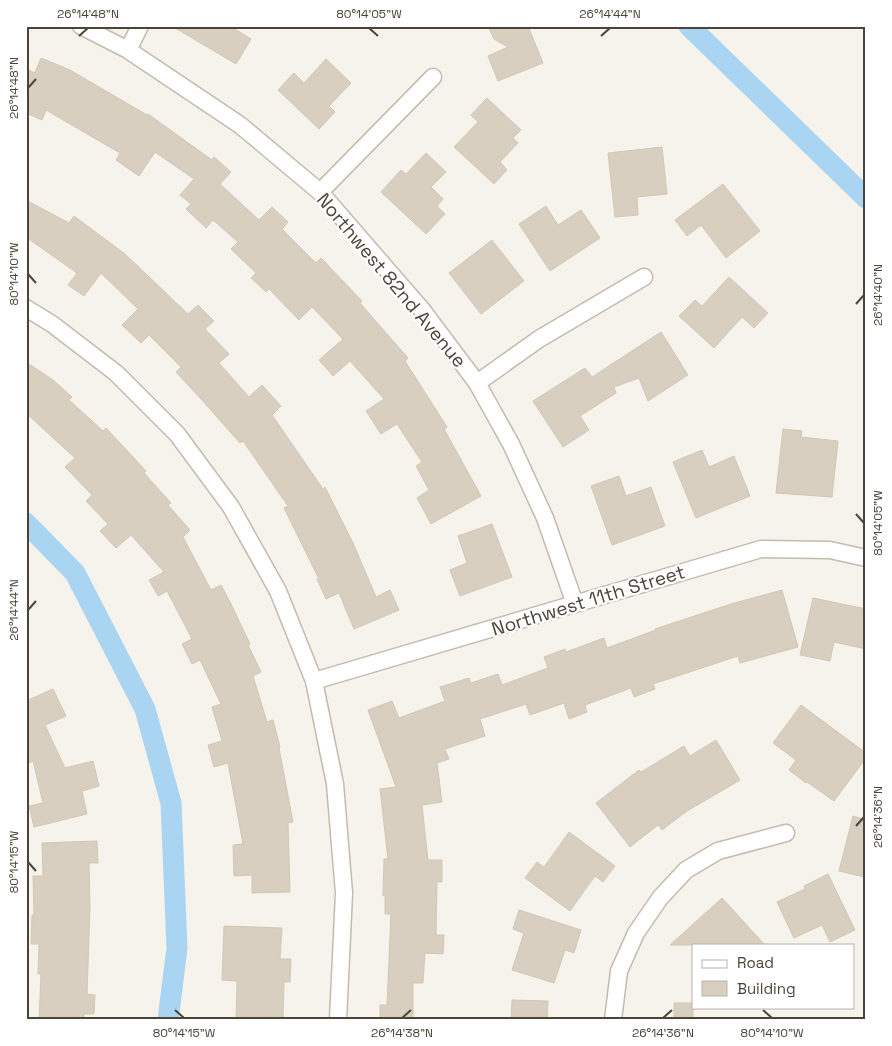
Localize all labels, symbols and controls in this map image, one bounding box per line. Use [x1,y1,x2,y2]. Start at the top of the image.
text: 26°14'48"N [57,6,119,22]
text: 80°14'05"W [336,6,402,22]
text: 26°14'44"N [579,6,641,22]
text: 26°14'48"N [6,57,22,119]
street label: Northwest 82nd Avenue [311,188,472,373]
text: 80°14'10"W [6,242,22,306]
text: 26°14'40"N [870,264,886,326]
text: 80°14'05"W [870,490,886,556]
street label: Northwest 11th Street [489,559,688,642]
text: 26°14'44"N [6,579,22,641]
text: 26°14'36"N [870,786,886,848]
text: 80°14'15"W [6,830,22,893]
legend [692,944,854,1008]
text: Road [737,953,774,972]
text: Building [737,979,796,998]
text: 80°14'15"W [153,1025,216,1041]
text: 26°14'38"N [371,1025,433,1041]
text: 26°14'36"N [632,1025,694,1041]
text: 80°14'10"W [740,1025,804,1041]

